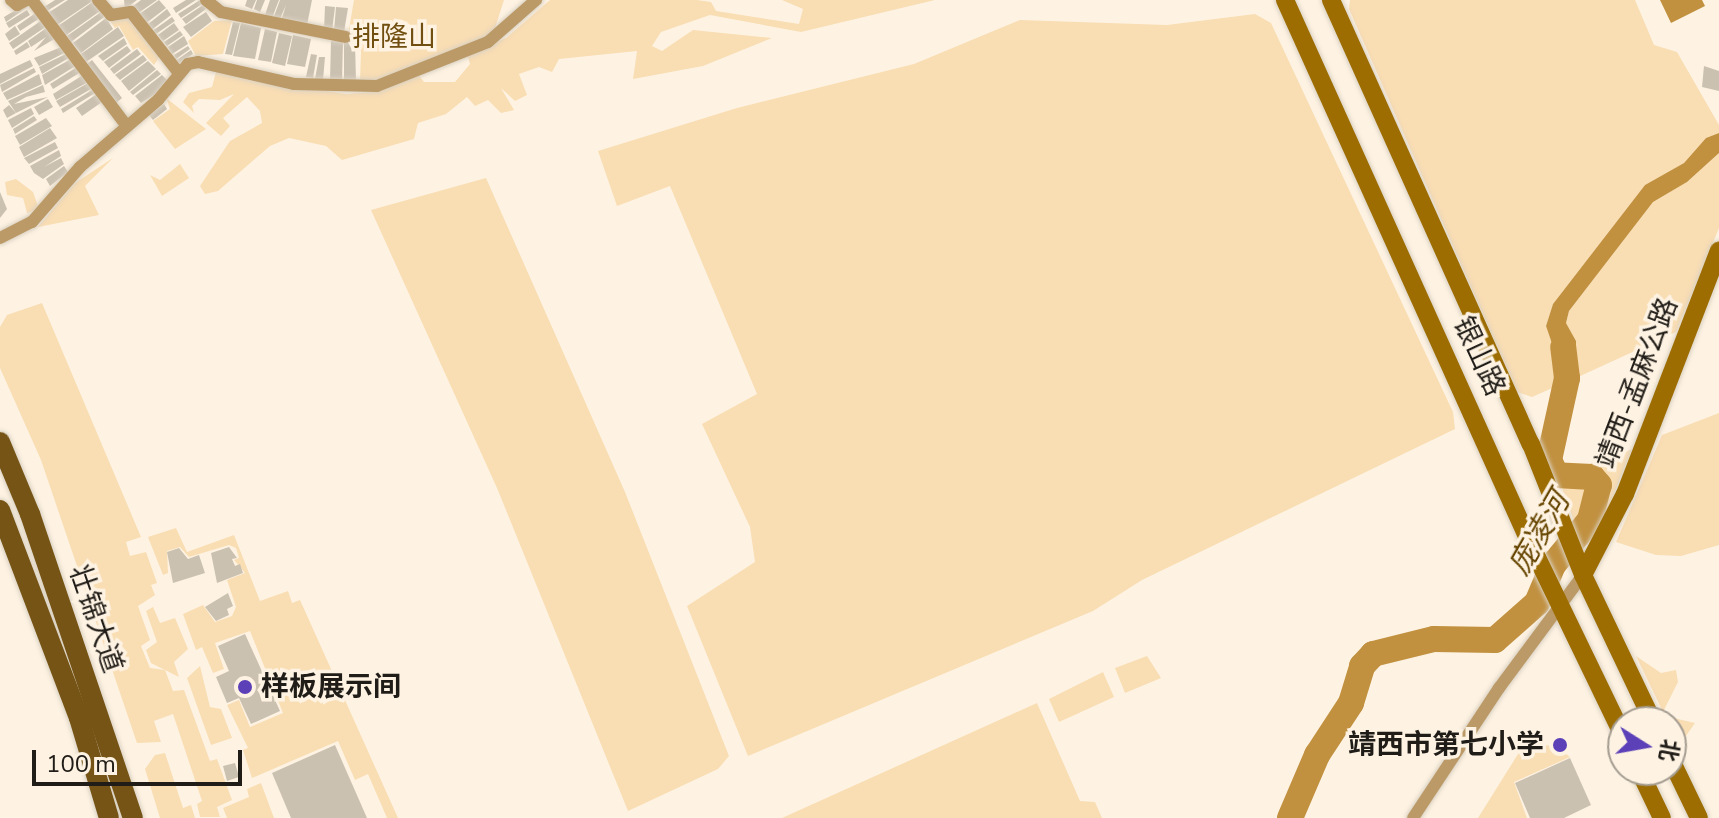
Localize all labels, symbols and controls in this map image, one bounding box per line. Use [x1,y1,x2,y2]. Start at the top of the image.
park label: 排隆山 [352,20,436,54]
street label: 靖西-孟麻公路 [1589,293,1685,473]
street label: 银山路 [1446,311,1512,401]
water label: 庞凌河 [1502,486,1578,582]
street label: 壮锦大道 [62,561,130,677]
place label: 样板展示间 [261,670,401,704]
marker: 样板展示间 [236,678,254,696]
north arrow [1607,706,1687,786]
place label: 靖西市第七小学 [1348,728,1544,762]
scale bar [36,734,246,784]
marker: 靖西市第七小学 [1551,736,1569,754]
text: 北 [1652,737,1685,764]
text: 100 m [46,748,116,780]

